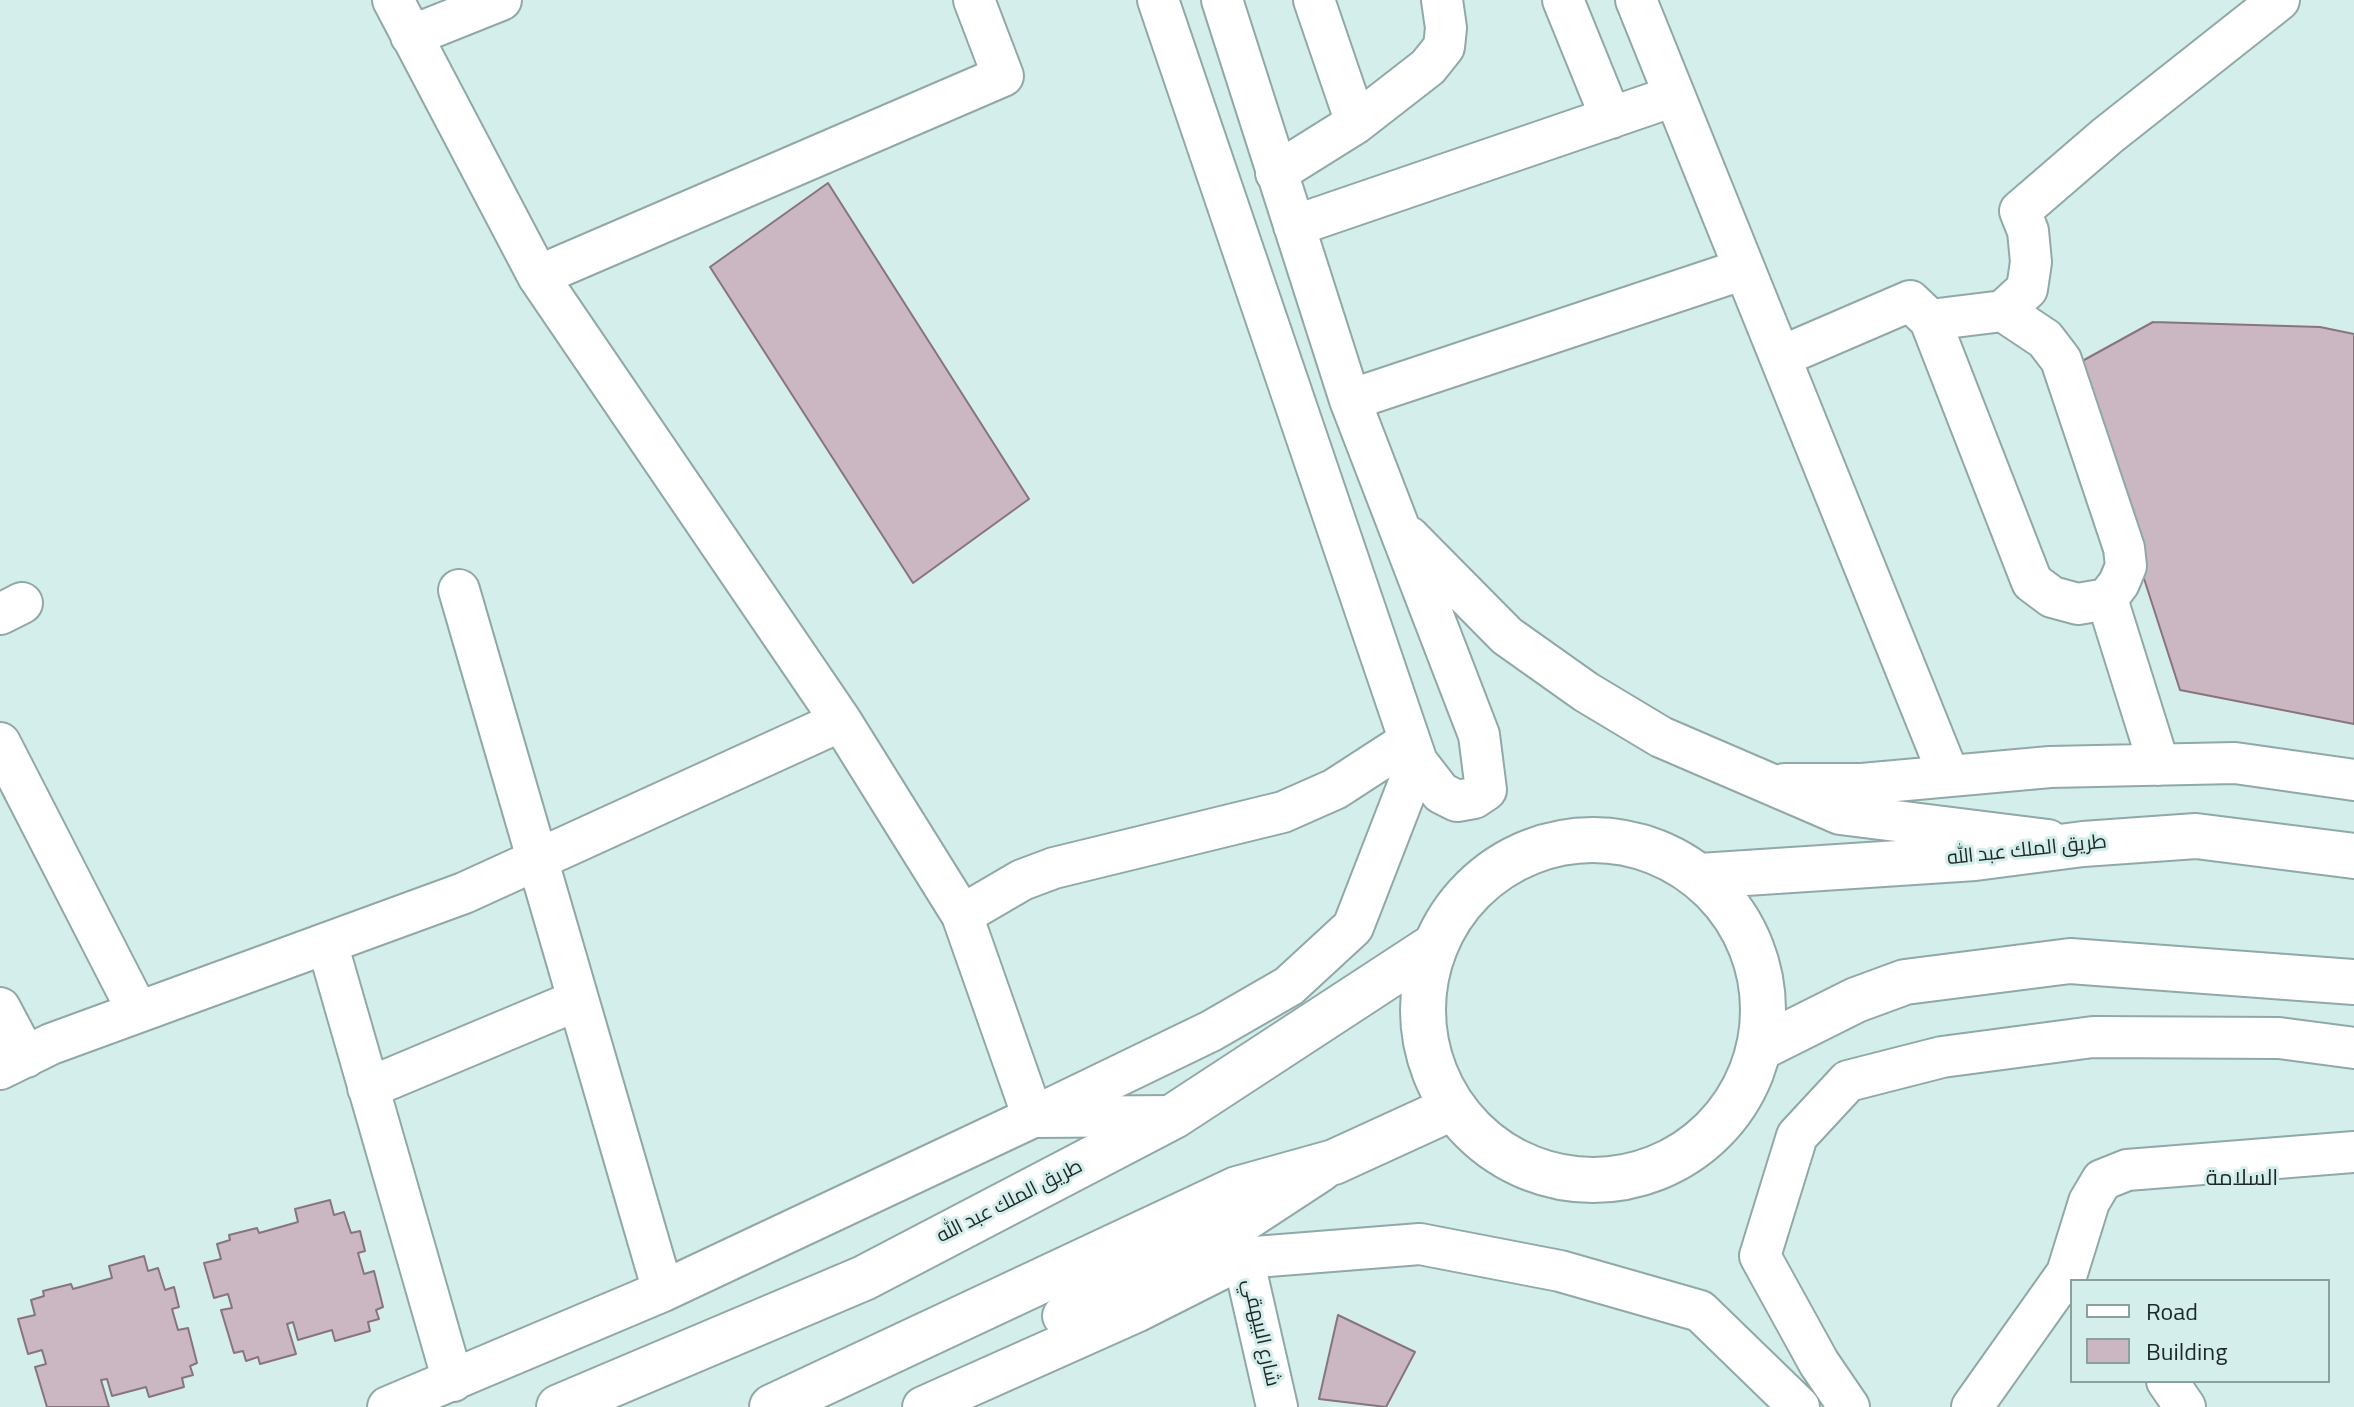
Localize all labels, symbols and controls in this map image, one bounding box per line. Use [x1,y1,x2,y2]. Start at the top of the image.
street label: طريق الملك عبد الله [1946,831,2108,871]
street label: طريق الملك عبد الله [933,1155,1087,1249]
district label: السلامة [2206,1167,2278,1193]
street label: شارع البيهقي [1236,1277,1284,1389]
legend [2070,1279,2330,1383]
text: Road [2146,1293,2198,1329]
text: Building [2146,1333,2228,1369]

